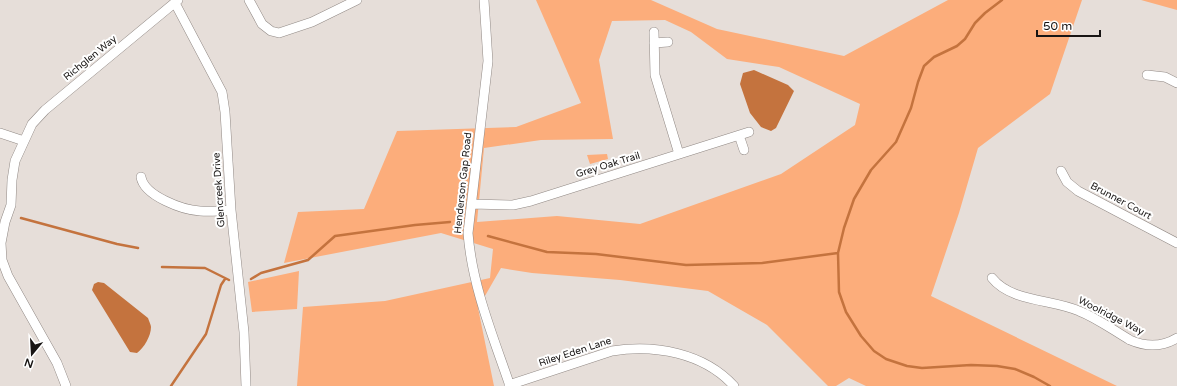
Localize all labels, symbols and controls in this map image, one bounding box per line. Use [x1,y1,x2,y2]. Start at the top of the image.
scale bar [1037,12,1100,38]
text: 50 m [1043,19,1072,33]
street label: Richglen Way [61,33,119,83]
street label: Henderson Gap Road [452,132,474,234]
street label: Grey Oak Trail [574,150,642,180]
street label: Glencreek Drive [210,152,228,228]
street label: Brunner Court [1088,180,1154,222]
street label: Woolridge Way [1076,294,1146,338]
north arrow [12,334,52,374]
street label: Riley Eden Lane [537,334,613,369]
text: N [23,355,35,371]

